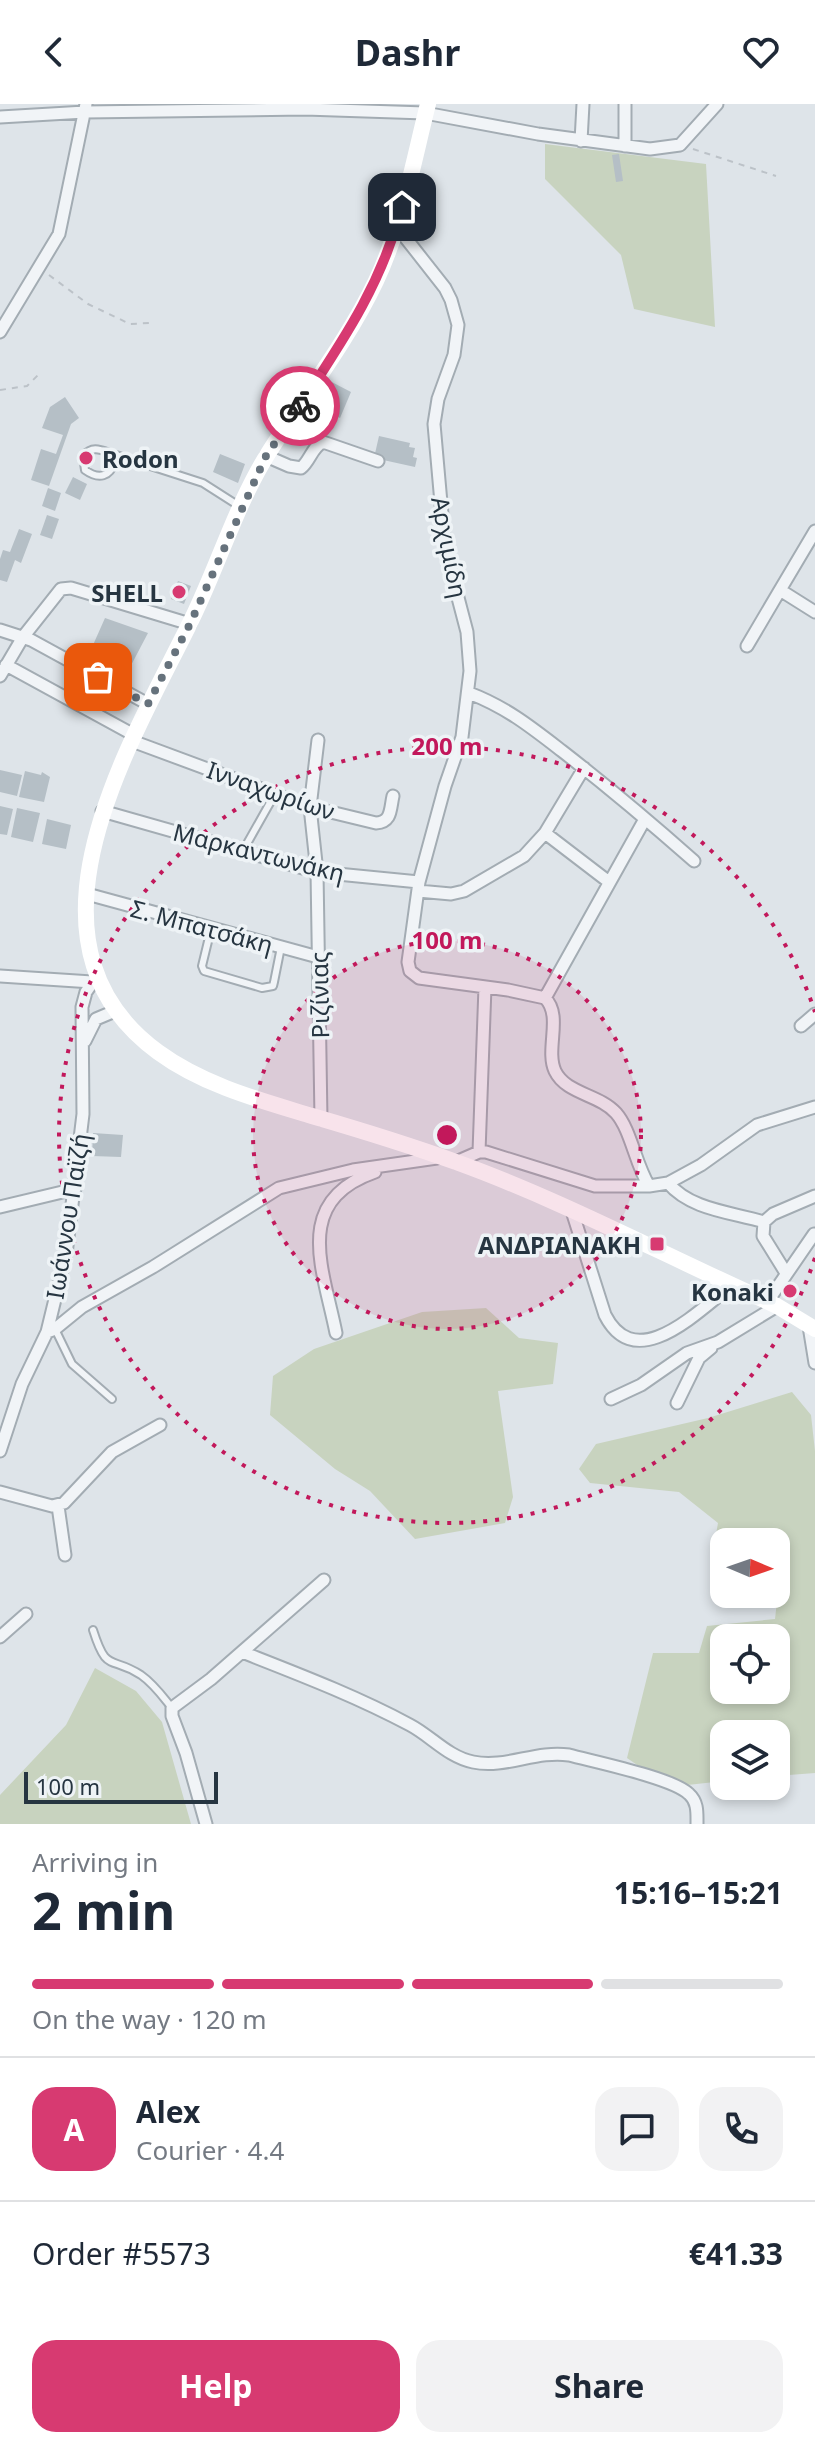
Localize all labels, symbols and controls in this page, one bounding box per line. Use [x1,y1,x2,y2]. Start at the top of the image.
text: Dashr [355,28,460,77]
icon: back [32,30,76,74]
icon: heart [739,30,783,74]
pin [368,173,436,241]
icon: home [380,185,424,229]
courier [260,366,340,446]
icon: bike [278,384,322,428]
place label: Rodon [102,442,179,475]
marker: Rodon [77,449,95,467]
street label: Αρχιμίδη [424,493,476,601]
place label: SHELL [91,576,163,609]
marker: SHELL [170,583,188,601]
pin [64,643,132,711]
icon: bag [76,655,120,699]
text: 200 m [412,729,482,762]
street label: Ινναχωρίων [203,753,339,827]
street label: Μαρκαντωνάκη [170,815,348,889]
street label: Σ. Μπατσάκη [127,891,277,961]
text: 100 m [412,923,482,956]
street label: Ριζίνιας [302,951,336,1039]
centre of rings [433,1121,461,1149]
street label: Ιωάννου Παϊζή [38,1131,96,1301]
place label: ΑΝΔΡΙΑΝΑΚΗ [478,1228,641,1261]
marker: ΑΝΔΡΙΑΝΑΚΗ [648,1235,666,1253]
place label: Konaki [691,1275,774,1308]
marker: Konaki [781,1282,799,1300]
north arrow [710,1528,790,1608]
map controls [710,1528,790,1800]
button: locate [710,1624,790,1704]
button: layers [710,1720,790,1800]
scale bar [24,1768,218,1804]
text: 100 m [36,1771,100,1801]
text: Arriving in [32,1844,158,1880]
text: 15:16–15:21 [614,1872,783,1913]
text: 2 min [32,1874,175,1945]
text: On the way · 120 m [32,2001,266,2037]
button: chat [595,2087,679,2171]
button: phone [699,2087,783,2171]
text: Alex [136,2091,200,2132]
text: A [64,2109,84,2150]
text: Courier · 4.4 [136,2132,284,2168]
text: Order #5573 [32,2233,211,2274]
text: €41.33 [689,2233,783,2274]
button: Help [32,2340,400,2432]
button: Share [416,2340,783,2432]

